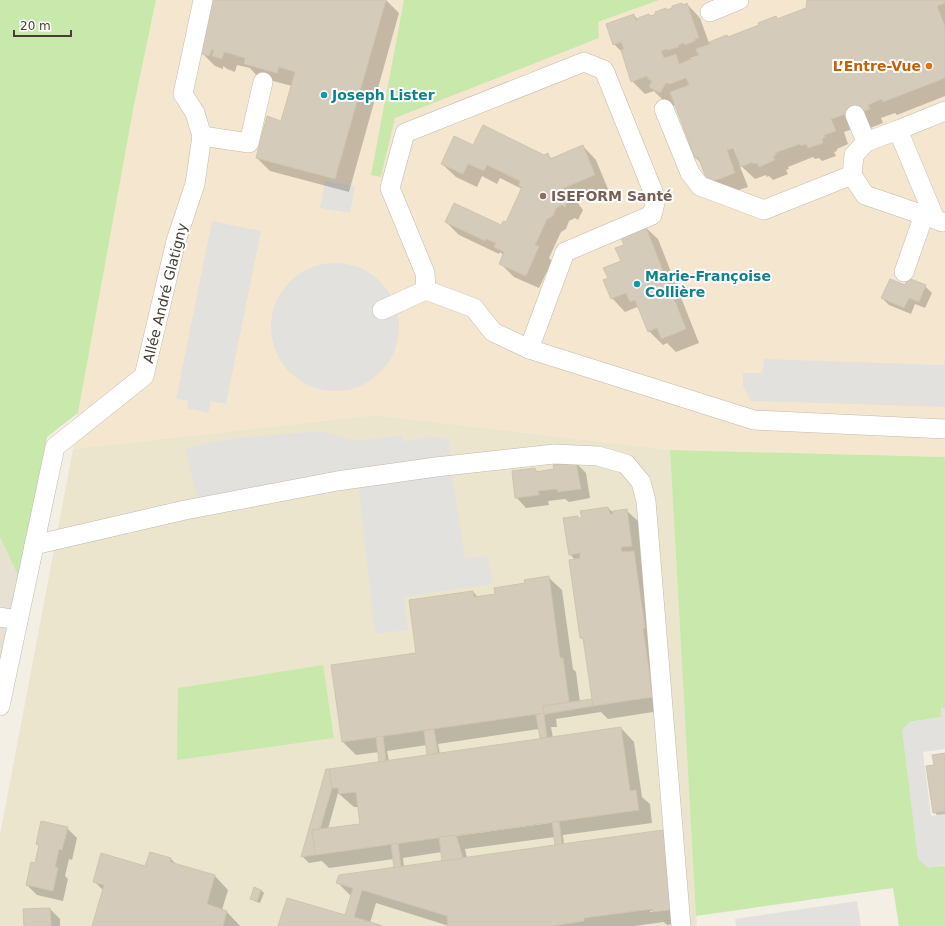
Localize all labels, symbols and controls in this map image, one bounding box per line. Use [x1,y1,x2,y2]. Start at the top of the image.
scale bar [14,12,71,38]
text: 20 m [20,19,51,33]
place label: L’Entre-Vue [833,58,921,74]
marker: L’Entre-Vue [924,61,934,71]
place label: Joseph Lister [331,87,435,103]
marker: Joseph Lister [319,90,329,100]
place label: ISEFORM Santé [551,188,673,204]
marker: ISEFORM Santé [538,191,548,201]
street label: Allée André Glatigny [140,221,190,365]
place label: Marie-Françoise Collière [645,268,771,300]
marker: Marie-Françoise Collière [632,279,642,289]

